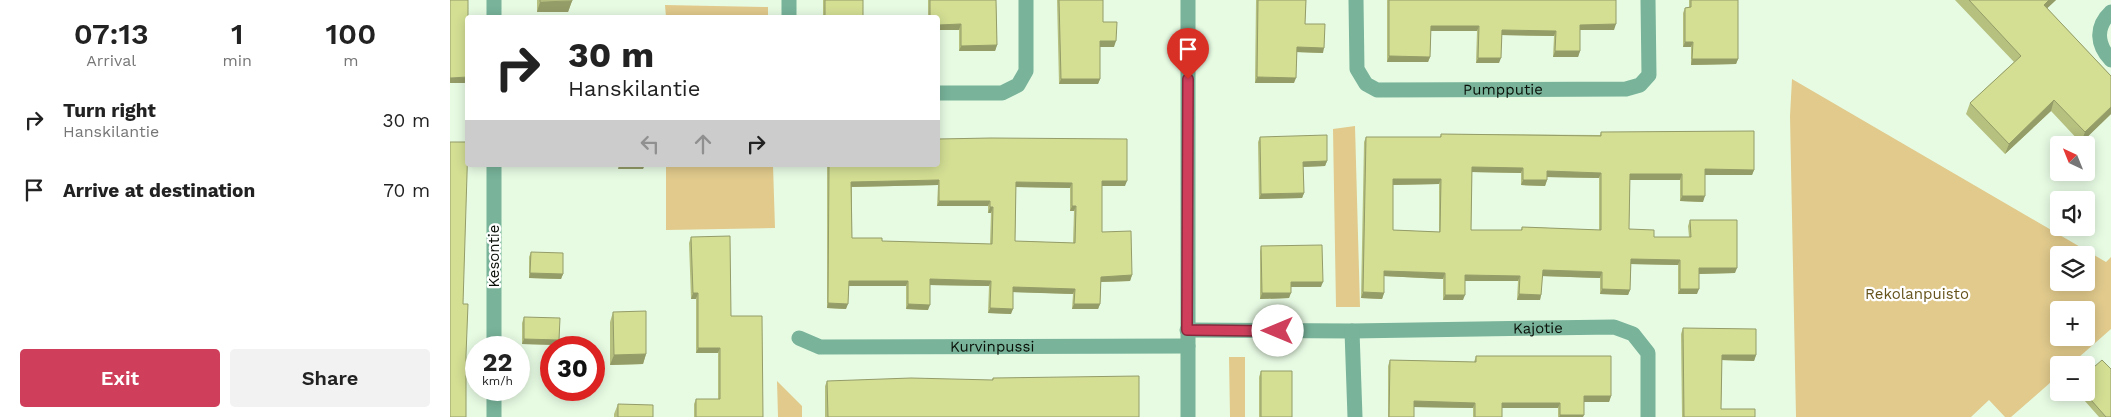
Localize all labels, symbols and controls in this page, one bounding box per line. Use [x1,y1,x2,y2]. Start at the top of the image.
text: 07:13 [74,16,149,51]
text: 1 [231,16,243,51]
text: 100 [326,16,376,51]
pin [1167,28,1209,79]
text: 30 m [568,34,654,76]
icon: right [485,35,550,100]
icon: arrive [1174,35,1202,63]
text: Arrival [86,51,136,70]
text: min [222,51,252,70]
text: m [343,51,359,70]
text: Hanskilantie [568,76,700,101]
street label: Pumpputie [1463,80,1543,99]
text: Turn right [63,99,156,122]
icon: right [20,106,48,134]
text: 30 m [383,109,430,132]
text: Hanskilantie [63,122,159,141]
icon: left [636,130,664,158]
icon: ahead [689,130,717,158]
icon: right [742,130,770,158]
north arrow [2050,136,2095,181]
map controls [2050,136,2095,401]
icon: arrive [20,176,48,204]
text: Arrive at destination [63,179,255,202]
text: 70 m [383,179,430,202]
button: sound [2050,191,2095,236]
street label: Kesontie [485,225,503,287]
button: layers [2050,246,2095,291]
park label: Rekolanpuisto [1865,285,1969,303]
button: + [2050,301,2095,346]
position arrow [1251,304,1303,356]
street label: Kajotie [1513,319,1563,338]
speed limit sign: 30 [540,336,605,401]
street label: Kurvinpussi [950,337,1034,356]
text: 22 [483,348,512,377]
button: Exit [20,349,220,407]
button: Share [230,349,430,407]
button: − [2050,356,2095,401]
text: km/h [482,374,513,388]

